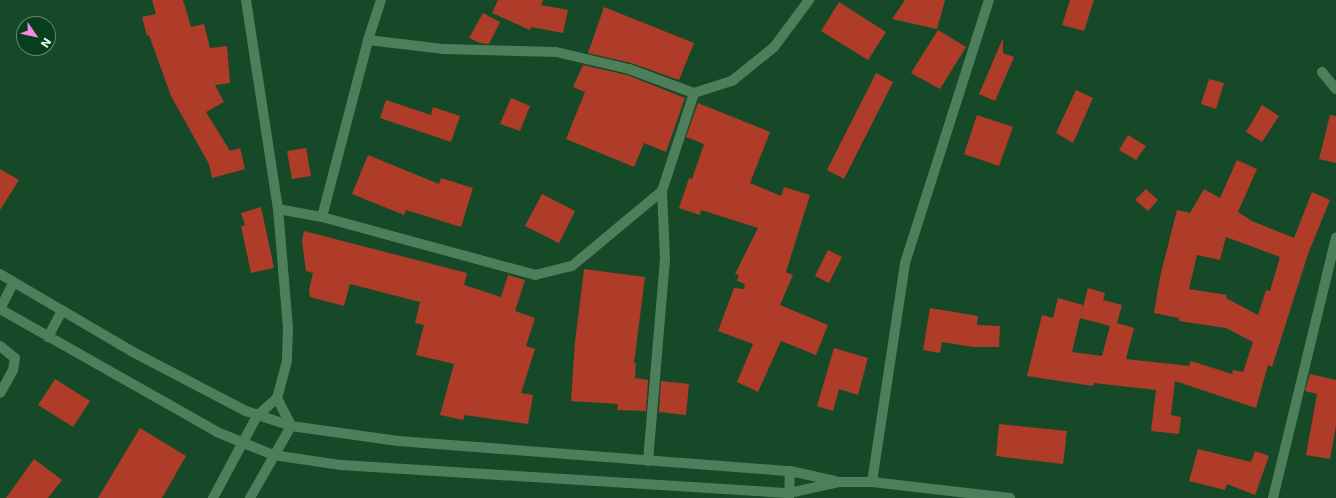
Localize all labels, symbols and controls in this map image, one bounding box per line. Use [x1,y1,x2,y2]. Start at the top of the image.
north arrow [16,16,56,56]
text: N [38,35,54,50]

